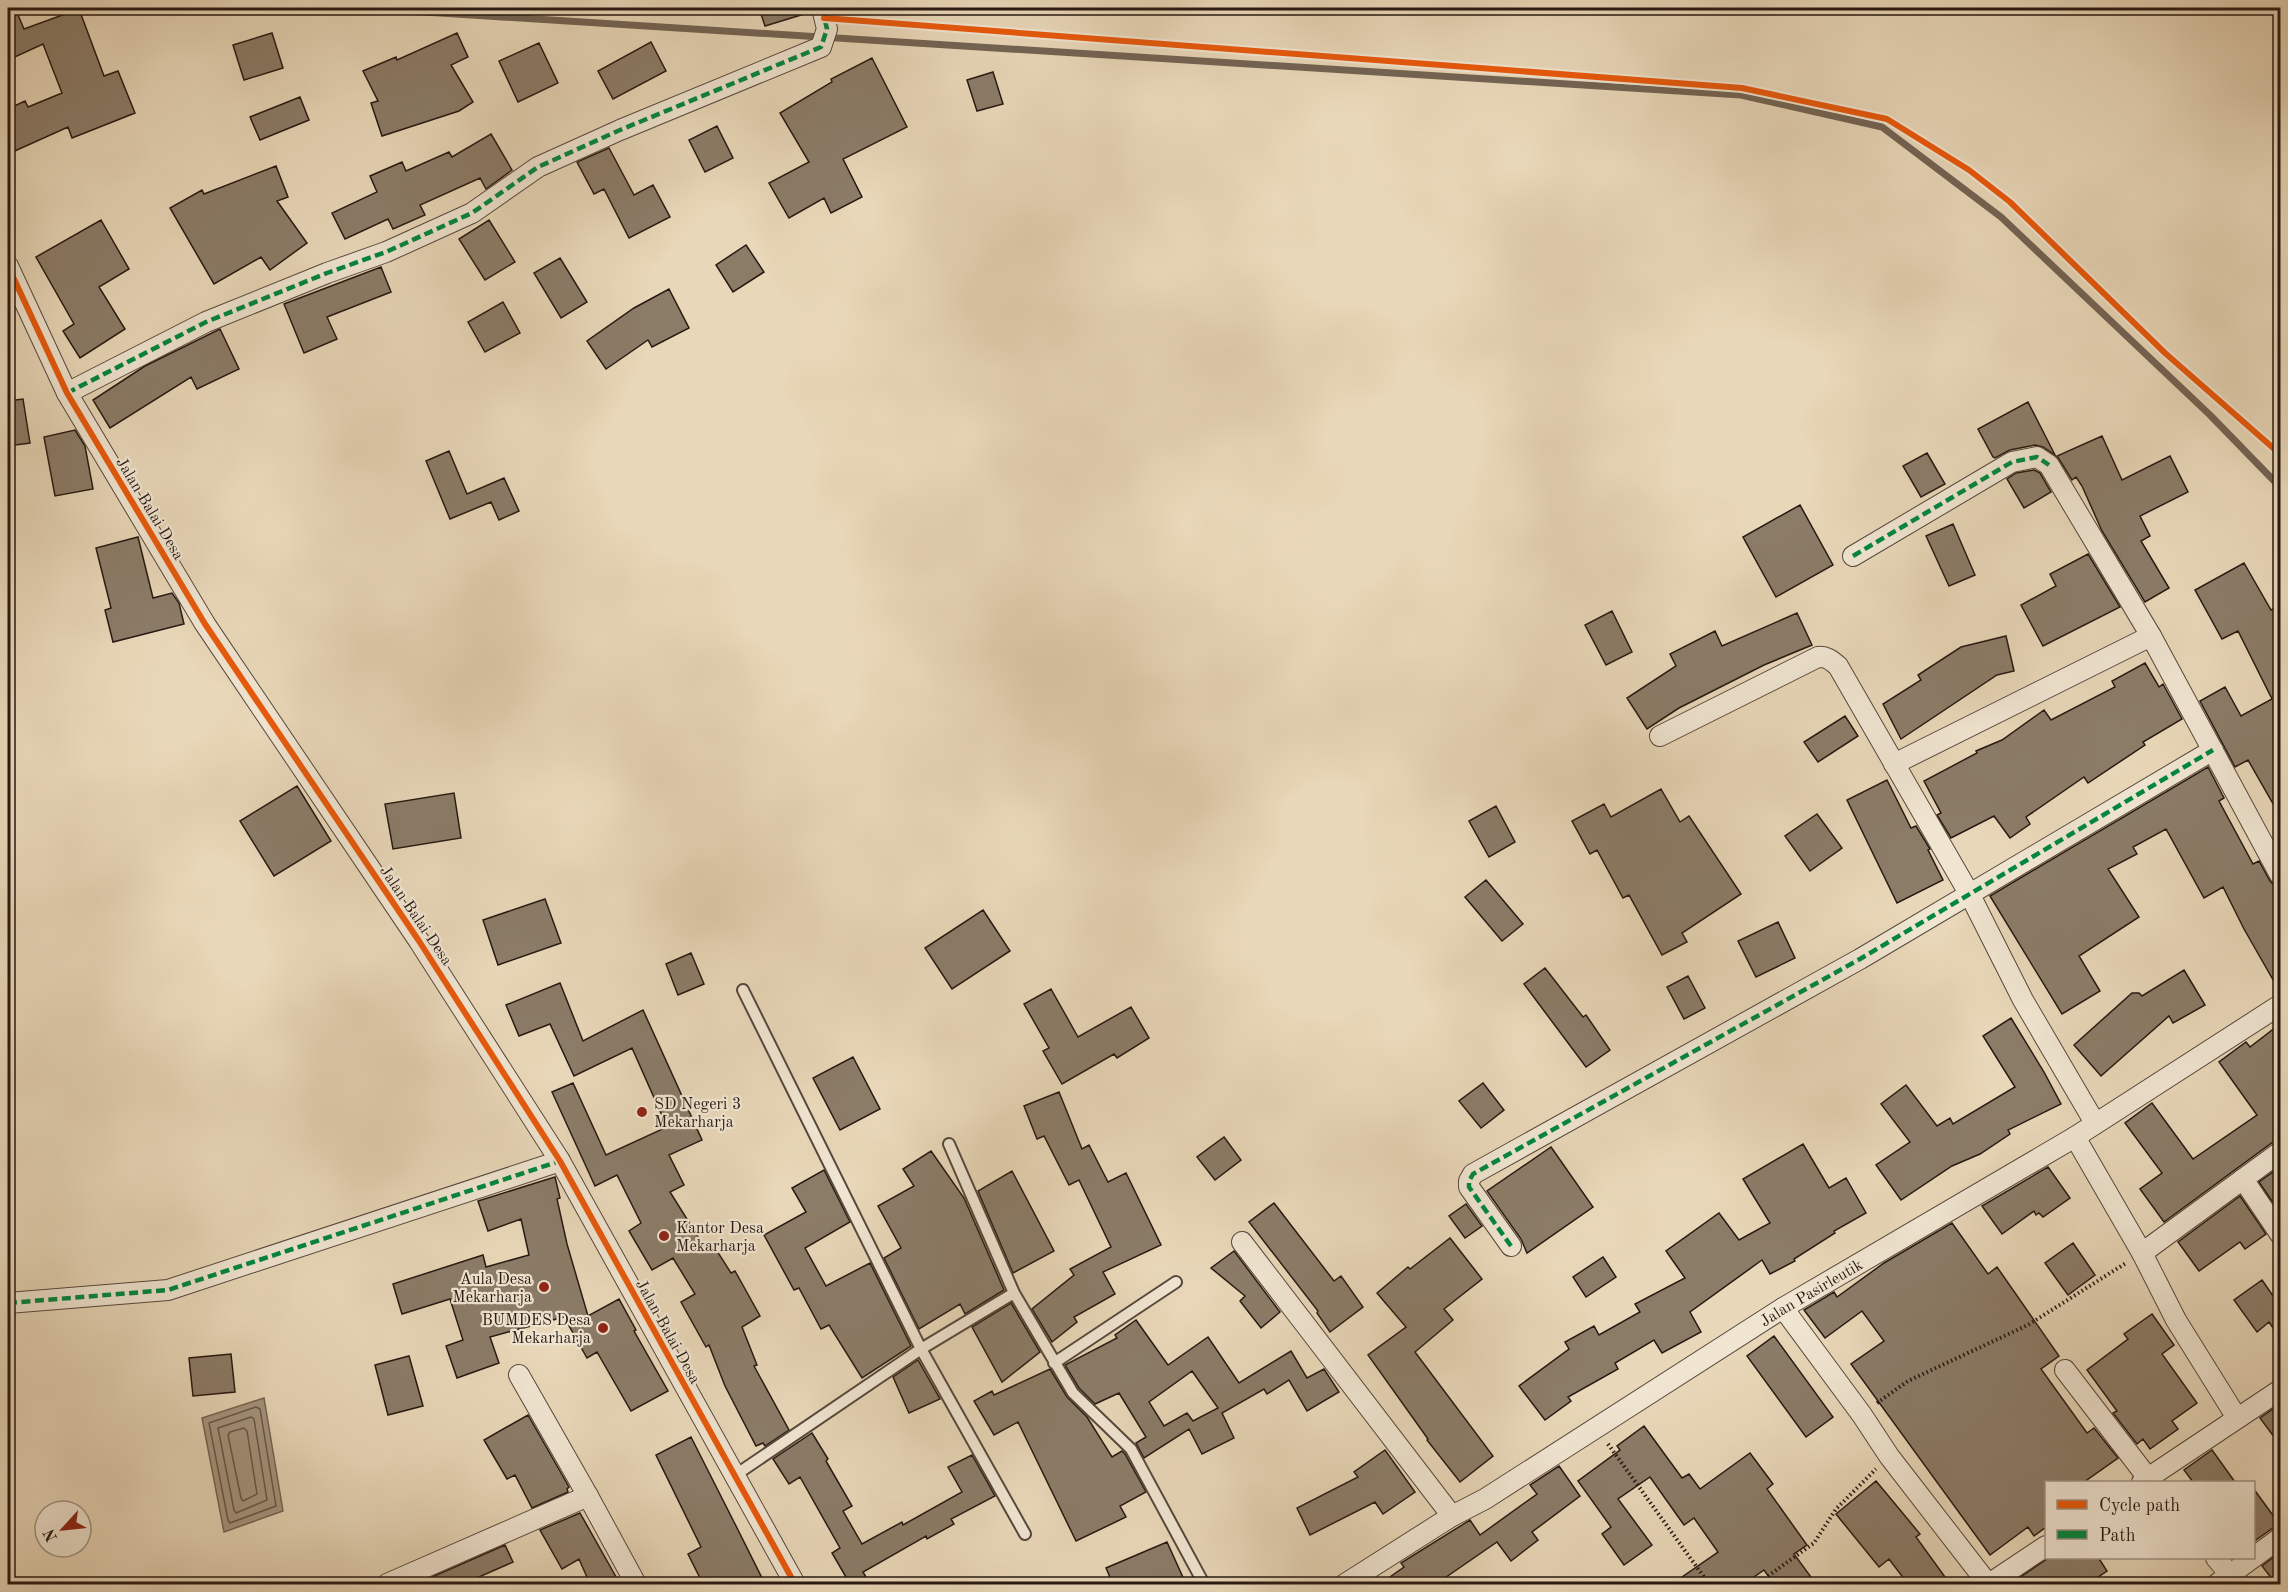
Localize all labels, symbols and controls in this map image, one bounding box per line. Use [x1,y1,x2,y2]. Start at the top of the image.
street label: Jalan Balai Desa [112,455,186,563]
street label: Jalan Balai Desa [376,863,455,969]
place label: SD Negeri 3 Mekarharja [654,1097,741,1131]
marker: SD Negeri 3 Mekarharja [635,1105,649,1119]
place label: Kantor Desa Mekarharja [676,1221,764,1255]
marker: Kantor Desa Mekarharja [657,1229,671,1243]
street label: Jalan Pasirleutik [1758,1257,1866,1330]
place label: Aula Desa Mekarharja [452,1272,532,1306]
street label: Jalan Balai Desa [632,1277,703,1387]
marker: Aula Desa Mekarharja [537,1280,551,1294]
place label: BUMDES Desa Mekarharja [482,1313,591,1347]
marker: BUMDES Desa Mekarharja [596,1321,610,1335]
legend [2045,1481,2255,1559]
text: Cycle path [2099,1497,2180,1515]
north arrow [33,1499,93,1559]
text: N [41,1525,61,1544]
text: Path [2099,1527,2136,1545]

